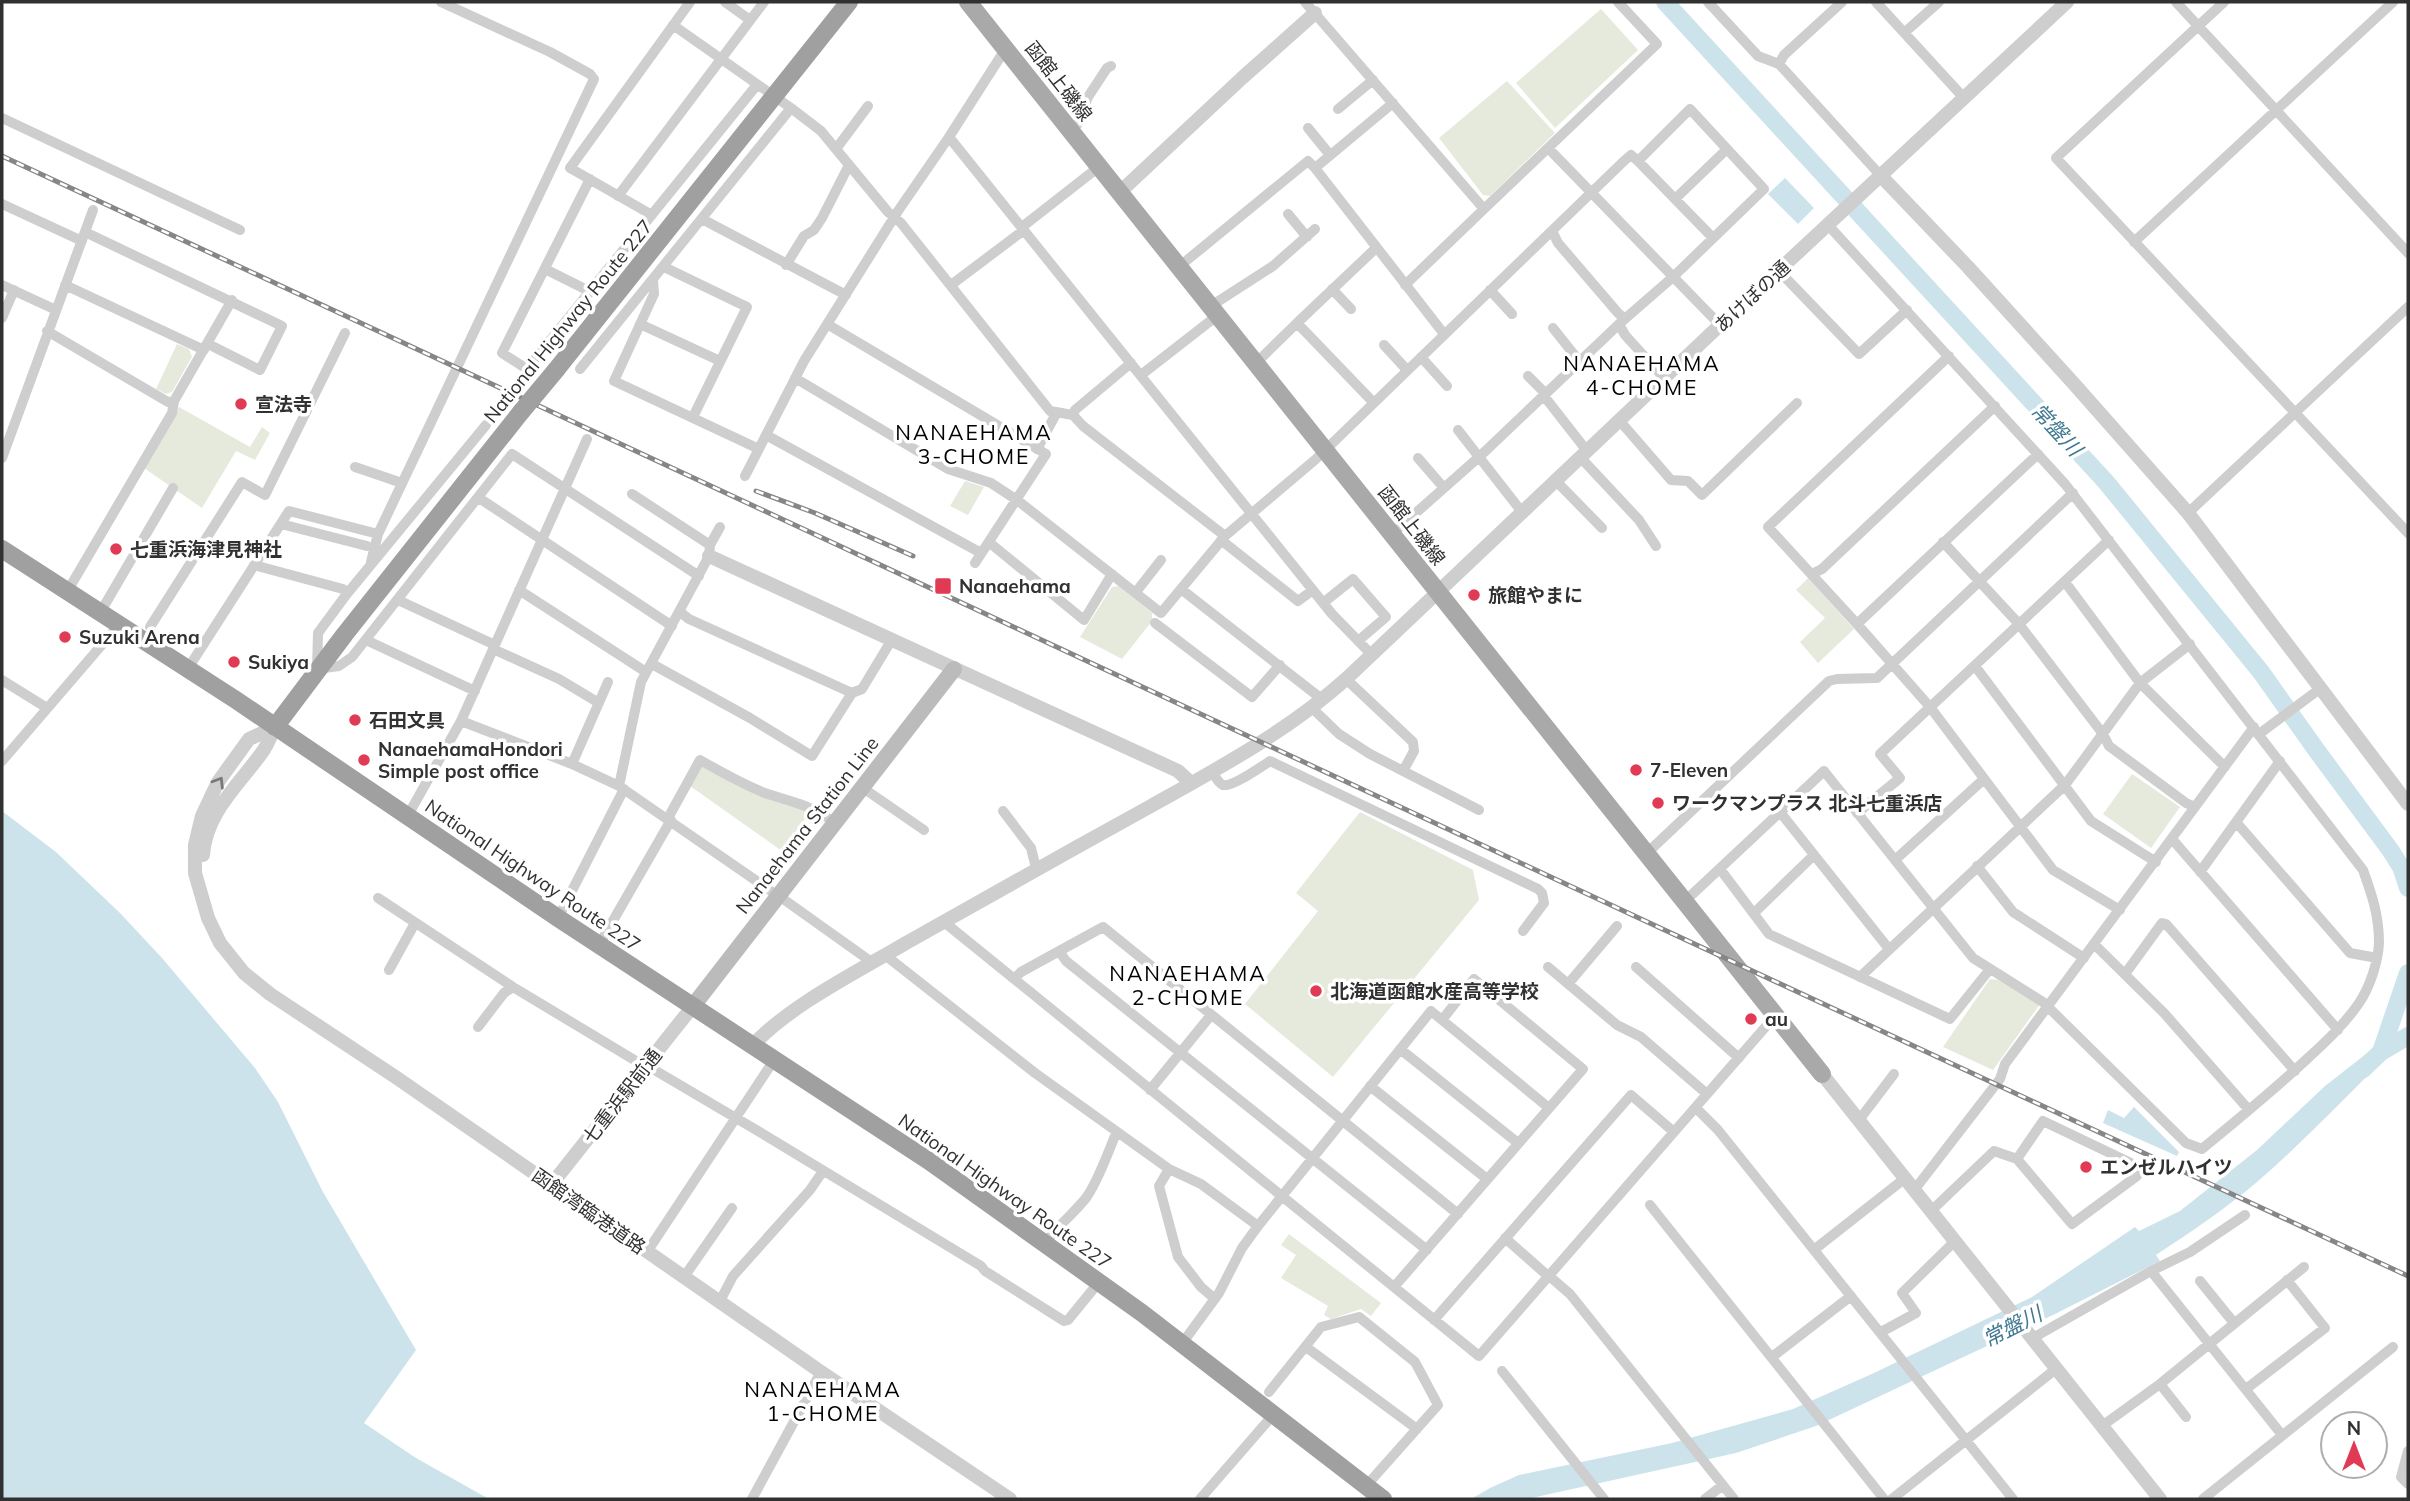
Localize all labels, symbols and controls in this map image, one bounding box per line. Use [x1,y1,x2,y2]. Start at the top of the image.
street label: 函館上磯線 [1020,36,1098,126]
street label: National Highway Route 227 [479,214,657,428]
street label: あけぼの通 [1709,255,1795,337]
district label: NANAEHAMA 4-CHOME [1563,350,1721,400]
place label: 宣法寺 [255,392,312,416]
marker: 宣法寺 [233,396,249,412]
water label: 常盤川 [2026,397,2089,462]
district label: NANAEHAMA 3-CHOME [895,419,1053,469]
street label: 函館上磯線 [1373,480,1451,570]
place label: 七重浜海津見神社 [130,537,282,561]
marker: 七重浜海津見神社 [108,541,124,557]
place label: Nanaehama [959,574,1071,598]
marker: Nanaehama [933,576,953,596]
place label: 旅館やまに [1488,583,1583,607]
marker: 旅館やまに [1466,587,1482,603]
place label: Suzuki Arena [79,625,200,649]
marker: Suzuki Arena [57,629,73,645]
place label: Sukiya [248,650,309,674]
marker: Sukiya [226,654,242,670]
place label: 石田文具 [369,708,445,732]
marker: 石田文具 [347,712,363,728]
street label: Nanaehama Station Line [730,732,884,918]
place label: NanaehamaHondori Simple post office [378,737,563,783]
marker: NanaehamaHondori Simple post office [356,752,372,768]
place label: 7-Eleven [1650,758,1728,782]
marker: 7-Eleven [1628,762,1644,778]
one-way arrow [210,777,223,790]
place label: ワークマンプラス 北斗七重浜店 [1672,791,1942,815]
street label: National Highway Route 227 [421,794,645,956]
marker: ワークマンプラス 北斗七重浜店 [1650,795,1666,811]
district label: NANAEHAMA 2-CHOME [1109,960,1267,1010]
place label: 北海道函館水産高等学校 [1330,979,1539,1003]
marker: 北海道函館水産高等学校 [1308,983,1324,999]
place label: au [1765,1007,1788,1031]
marker: au [1743,1011,1759,1027]
street label: 七重浜駅前通 [577,1044,667,1148]
street label: National Highway Route 227 [894,1108,1116,1274]
place label: エンゼルハイツ [2100,1155,2233,1179]
marker: エンゼルハイツ [2078,1159,2094,1175]
street label: 函館湾臨港道路 [528,1163,650,1259]
water label: 常盤川 [1978,1299,2048,1352]
district label: NANAEHAMA 1-CHOME [744,1376,902,1426]
north arrow [2319,1410,2389,1480]
text: N [2347,1416,2361,1440]

